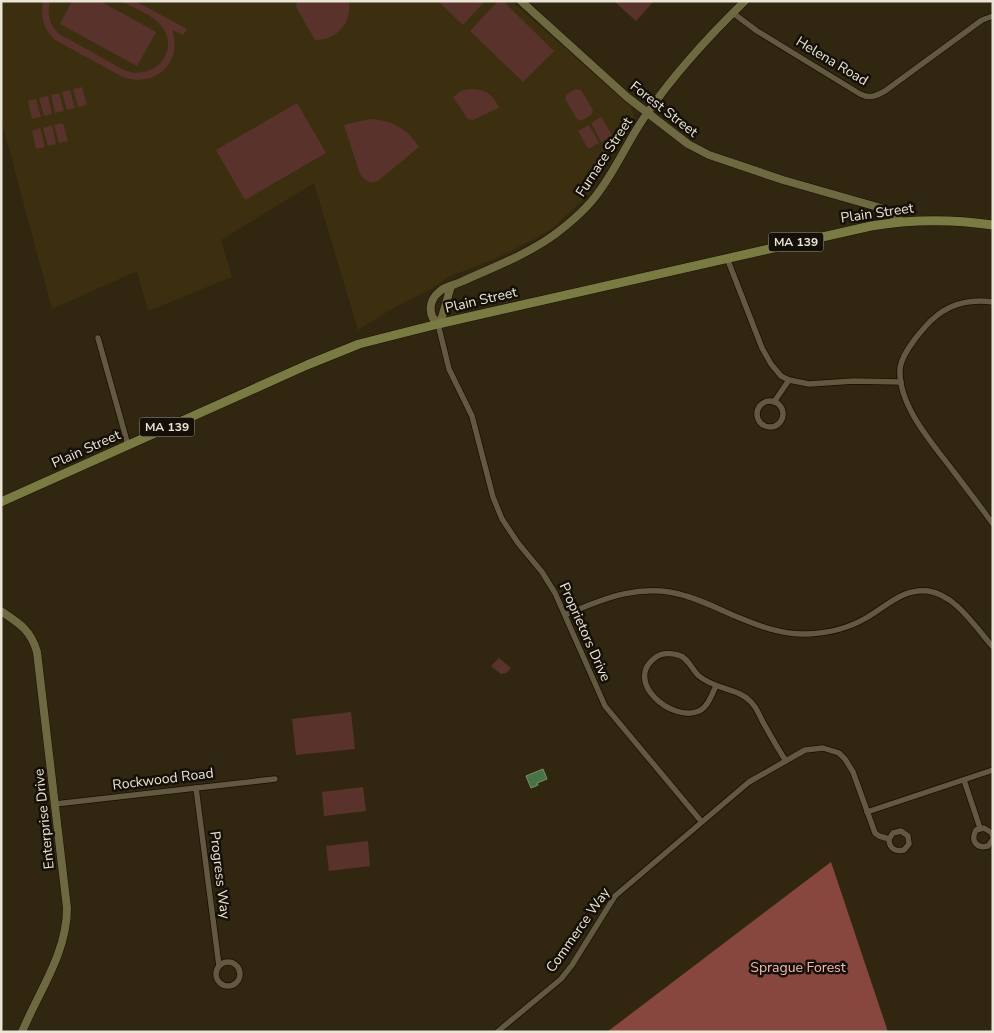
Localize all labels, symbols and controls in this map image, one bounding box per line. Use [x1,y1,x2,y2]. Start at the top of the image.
street label: Helena Road [792,32,872,90]
street label: Forest Street [626,77,702,141]
street label: Furnace Street [571,113,637,200]
street label: Plain Street [839,198,915,228]
road number: MA 139 [768,232,824,252]
street label: Plain Street [443,282,519,318]
road number: MA 139 [140,418,194,437]
street label: Plain Street [49,425,123,473]
street label: Proprietors Drive [555,580,615,684]
street label: Rockwood Road [111,763,215,795]
street label: Enterprise Drive [29,768,59,870]
street label: Progress Way [205,830,235,921]
street label: Commerce Way [542,883,615,976]
park label: Sprague Forest [750,958,846,977]

